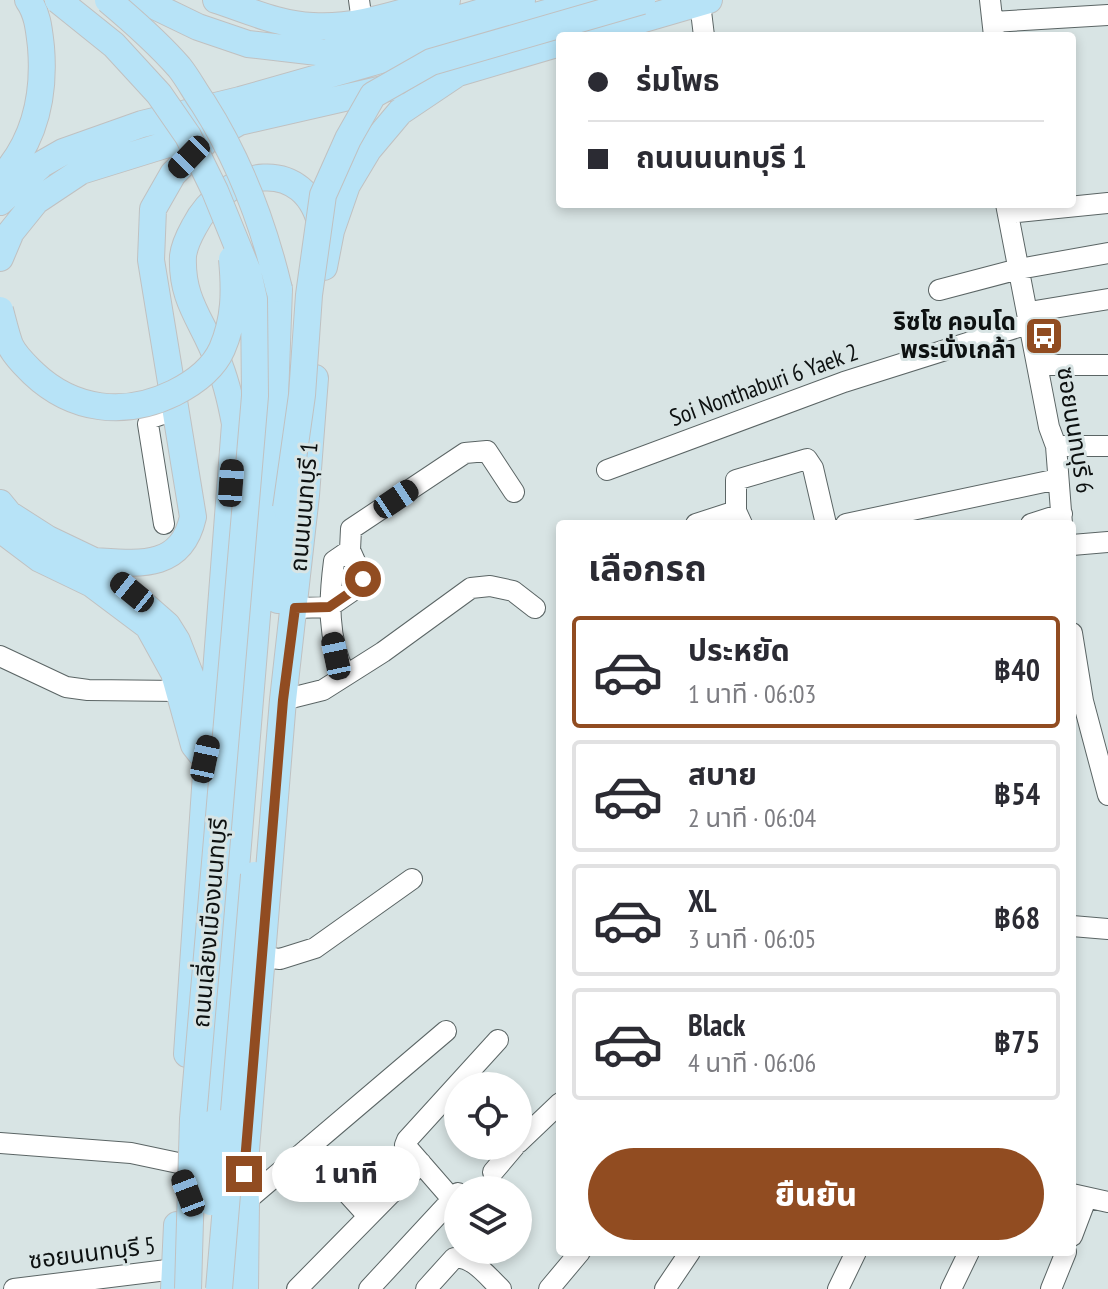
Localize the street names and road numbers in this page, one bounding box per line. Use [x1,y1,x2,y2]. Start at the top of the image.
street label: Soi Nonthaburi 6 Yaek 2 [665,336,862,433]
street label: ซอยนนทบุรี 6 [1050,365,1101,495]
street label: ถนนนนทบุรี 1 [282,441,325,573]
street label: ถนนเลี่ยงเมืองนนทบุรี [184,817,234,1029]
street label: ซอยนนทบุรี 5 [27,1229,157,1276]

